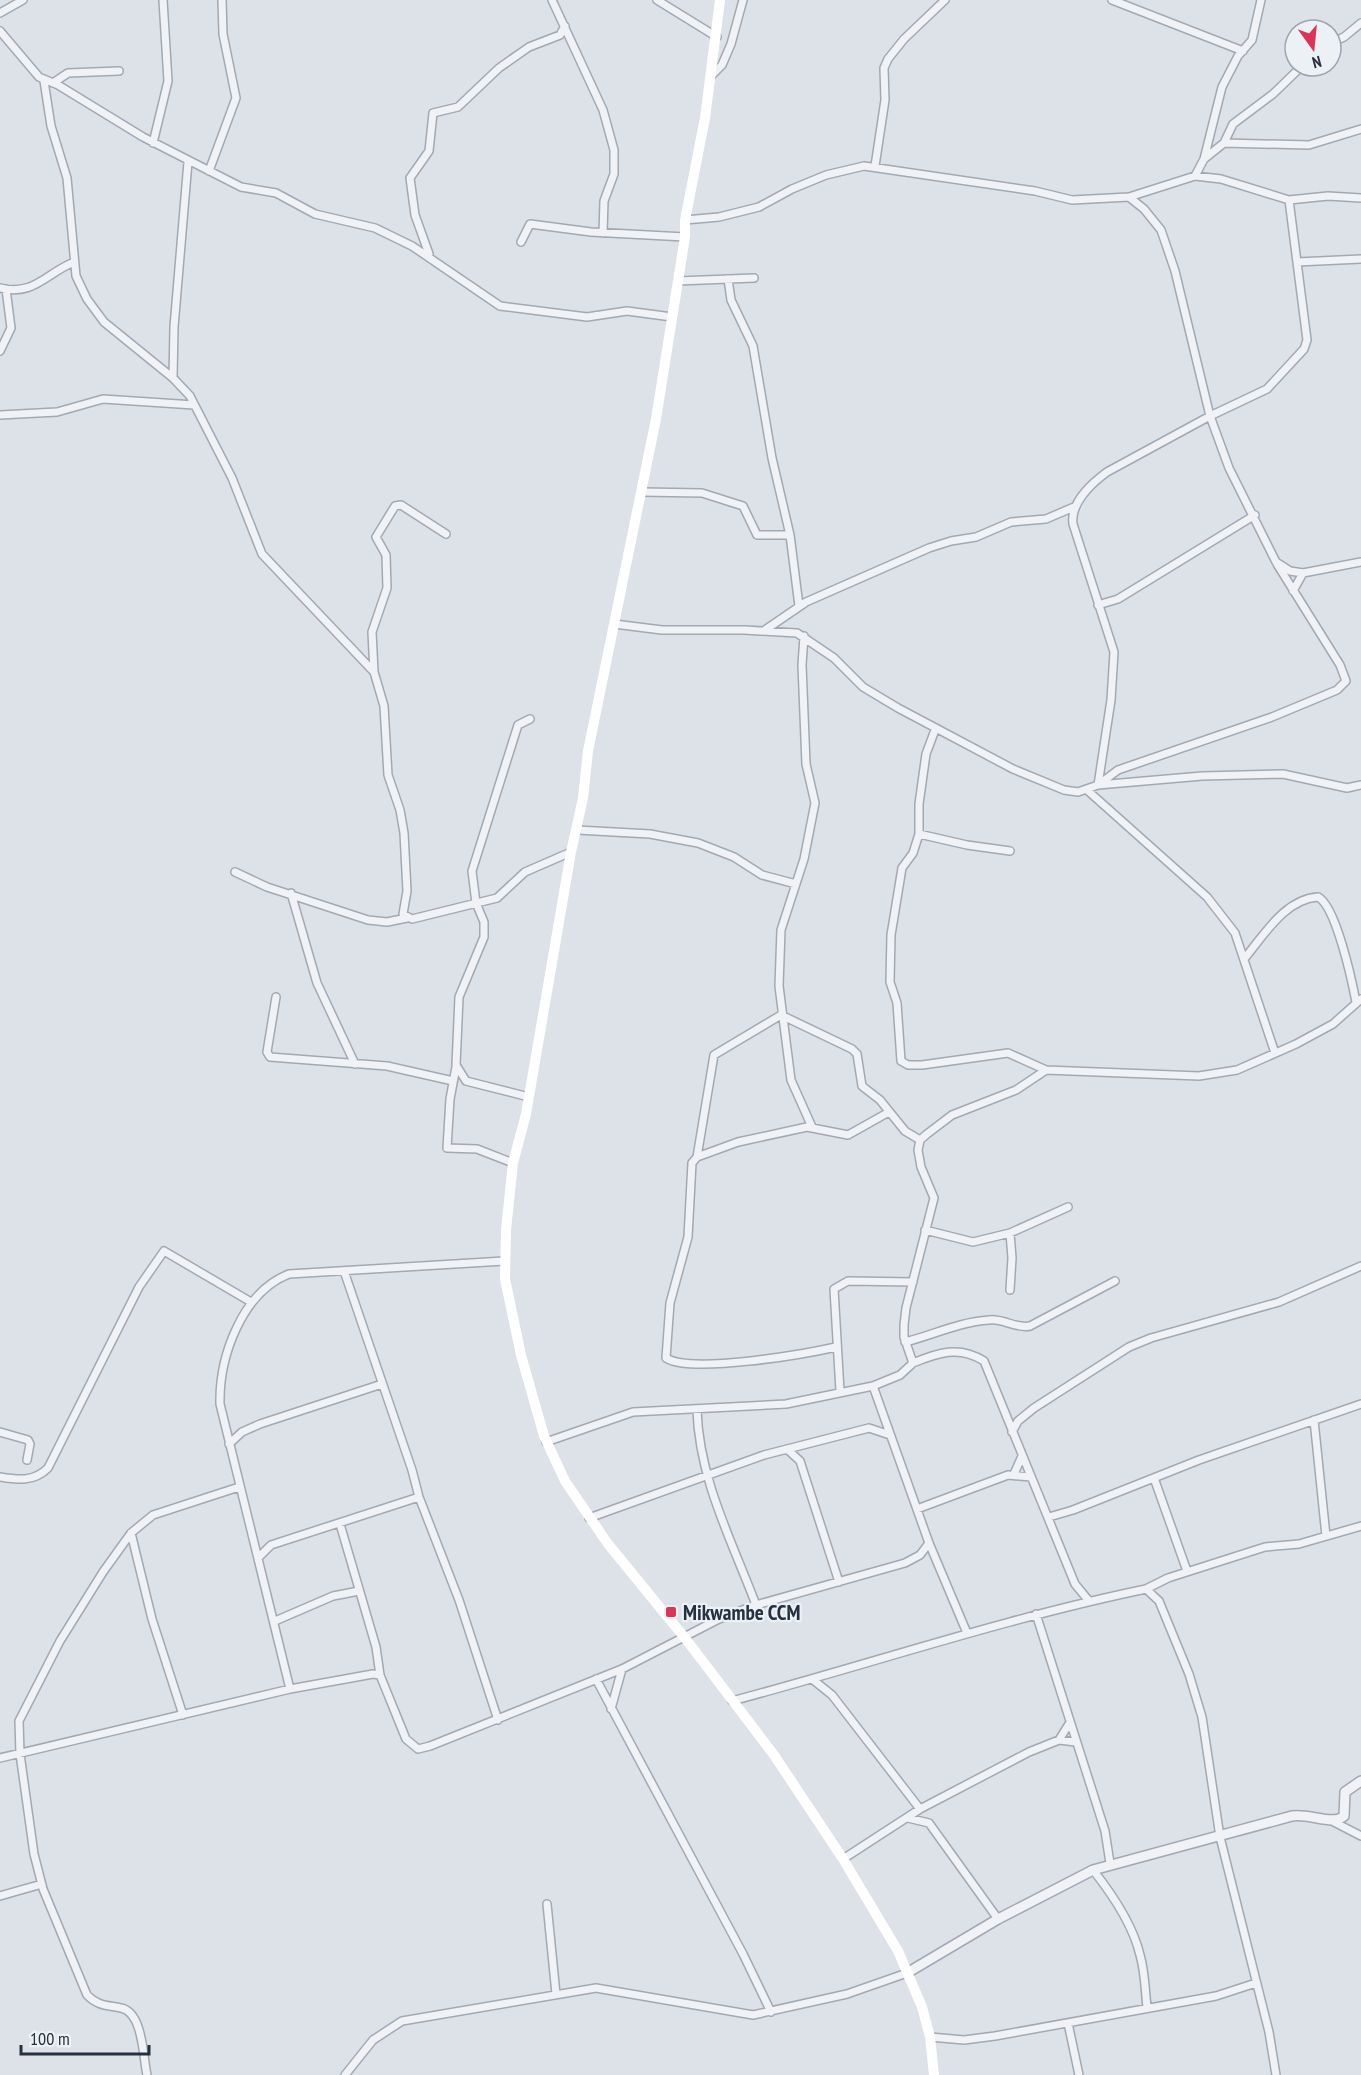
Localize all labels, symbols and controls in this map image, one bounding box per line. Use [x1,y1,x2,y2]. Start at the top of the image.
north arrow [1283,18,1343,78]
text: N [1310,52,1324,73]
place label: Mikwambe CCM [683,1599,800,1626]
marker: Mikwambe CCM [664,1605,678,1619]
scale bar [21,2018,148,2056]
text: 100 m [30,2027,70,2050]

